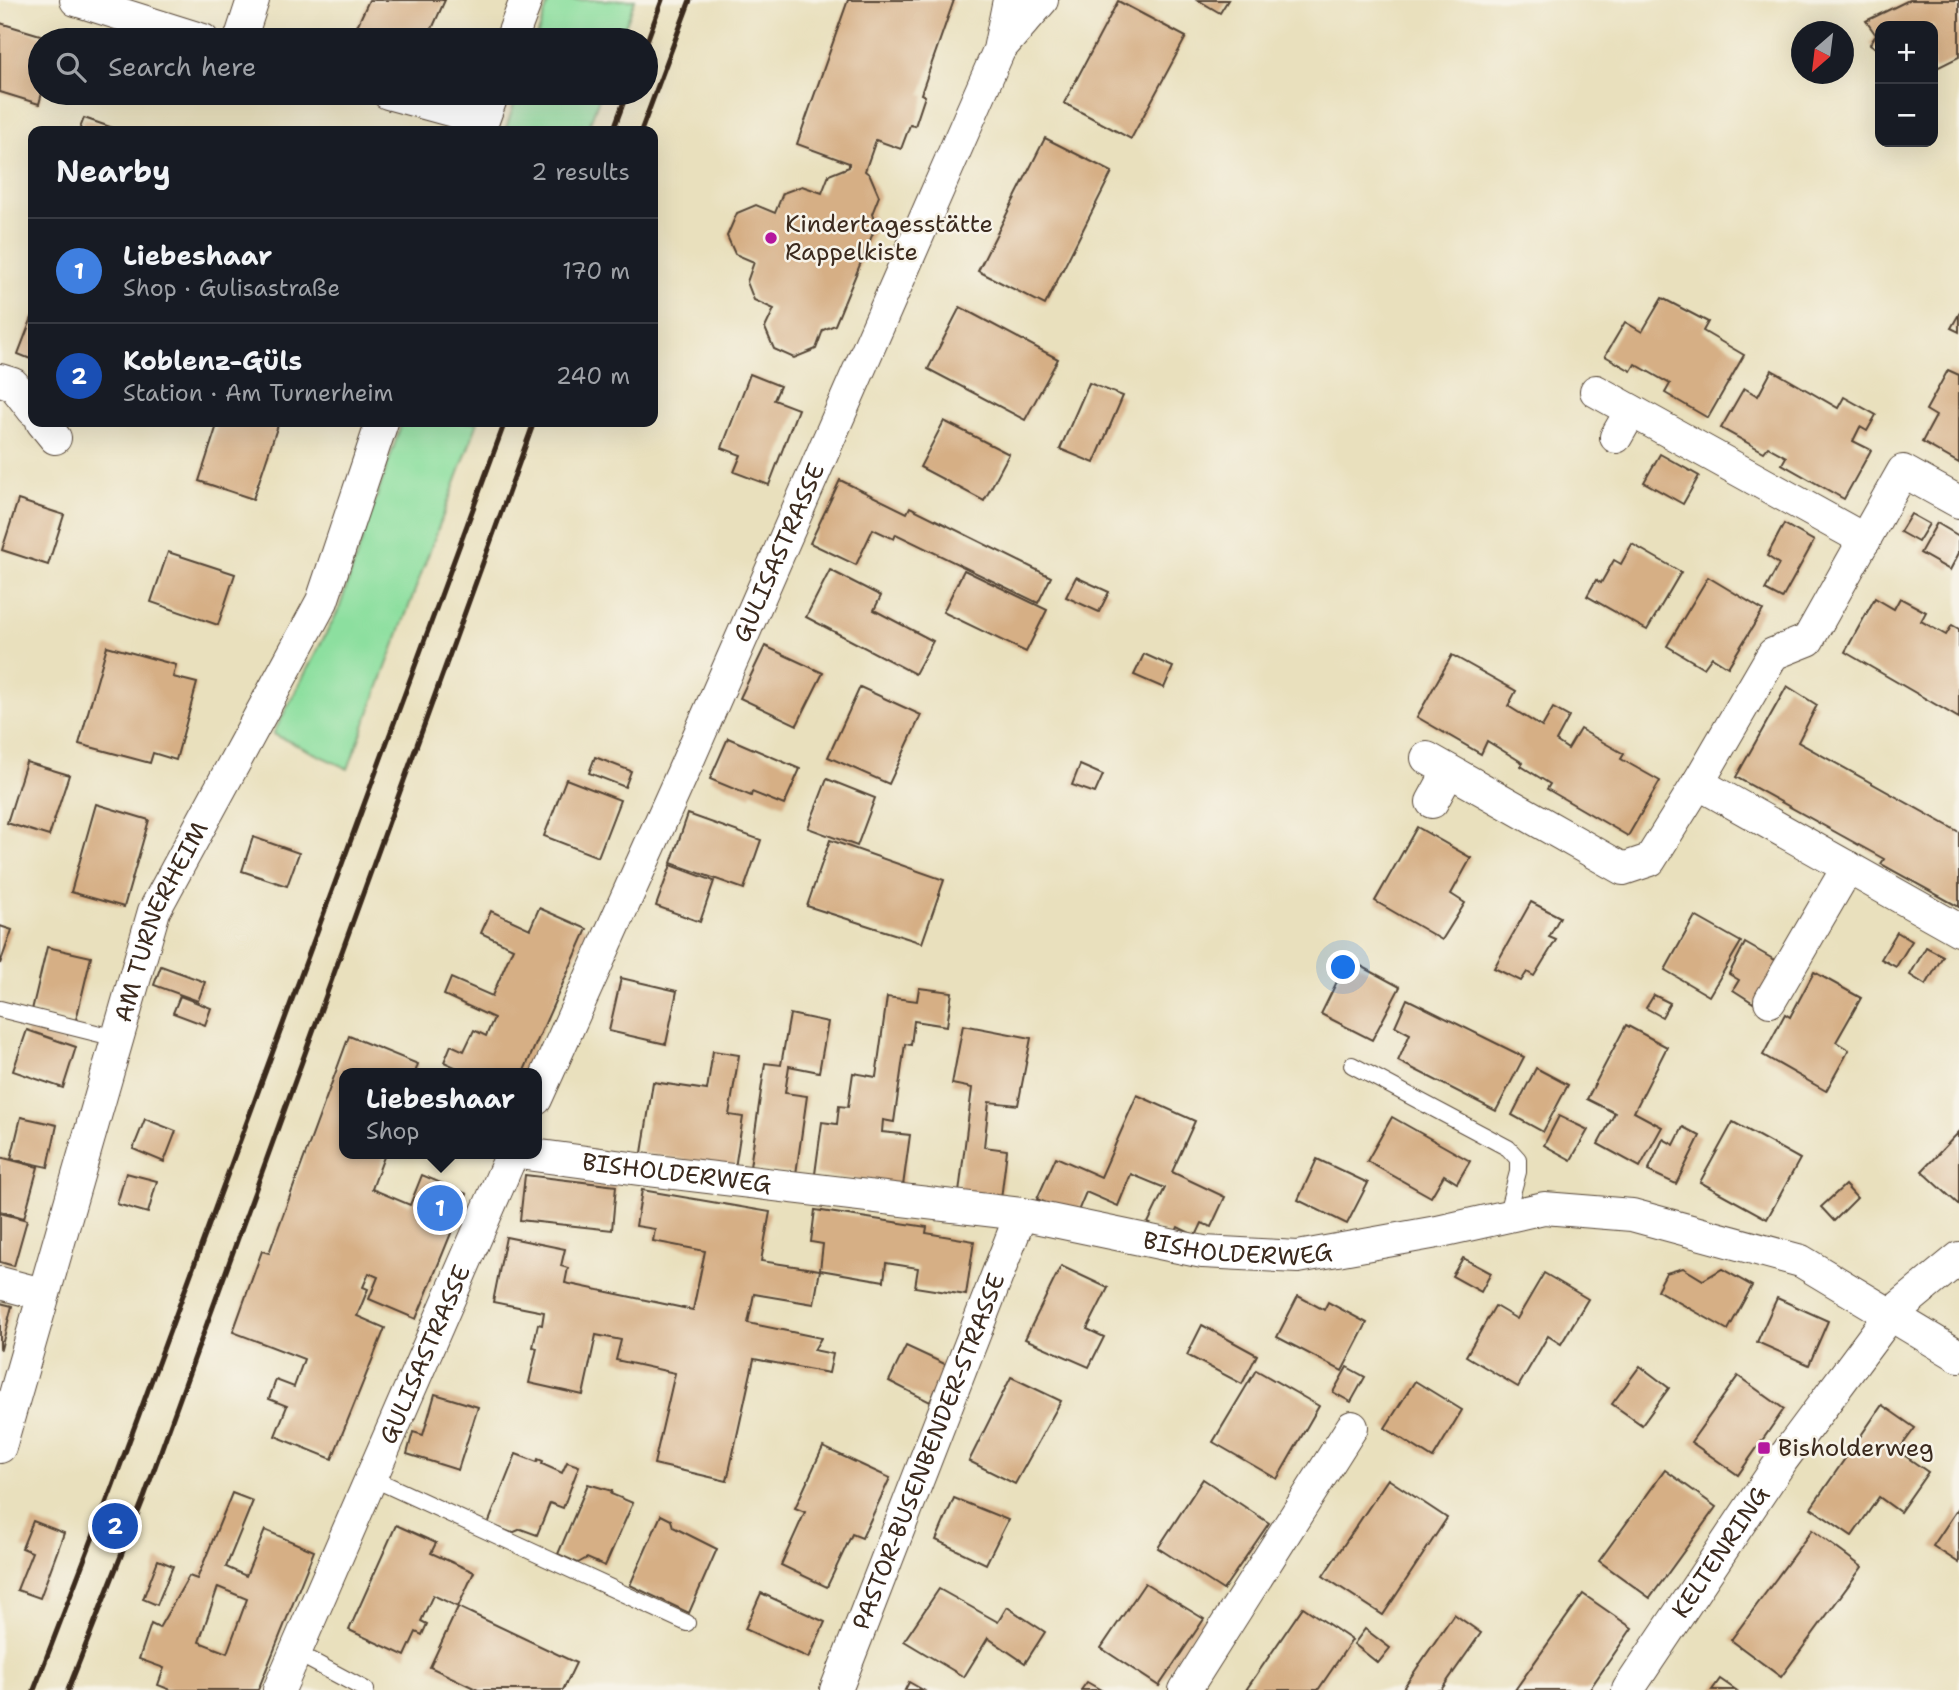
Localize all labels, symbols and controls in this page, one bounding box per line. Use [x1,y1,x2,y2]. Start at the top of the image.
north arrow [1791,21,1854,84]
map controls [1875,21,1938,147]
button: + [1875,21,1938,84]
search box [28,28,658,105]
icon: search [52,48,90,86]
text: Search here [108,49,257,84]
button: − [1875,84,1938,147]
text: Nearby [56,151,171,192]
text: 2 results [531,157,630,187]
place label: Kindertagesstätte Rappelkiste [785,208,993,268]
marker: Kindertagesstätte Rappelkiste [763,230,779,246]
text: Liebeshaar [123,238,272,273]
text: 1 [74,256,84,286]
text: 170 m [562,256,630,286]
text: Shop · Gulisastraße [123,273,340,303]
text: Koblenz-Güls [123,343,302,378]
text: 2 [71,361,87,391]
text: 240 m [556,361,630,391]
text: Station · Am Turnerheim [123,378,393,408]
street label: GULISASTRASSE [726,458,832,647]
street label: AM TURNERHEIM [107,816,215,1026]
your location [1326,950,1360,984]
popup [339,1068,542,1159]
text: Liebeshaar [366,1081,515,1116]
text: Shop [366,1116,420,1146]
street label: BISHOLDERWEG [580,1146,773,1200]
pin: 1 [417,1182,463,1234]
street label: BISHOLDERWEG [1140,1224,1335,1273]
street label: GULISASTRASSE [372,1260,478,1449]
street label: PASTOR-BUSENBENDER-STRASSE [845,1268,1012,1634]
place label: Bisholderweg [1778,1432,1934,1464]
marker: Bisholderweg [1756,1440,1772,1456]
street label: KELTENRING [1665,1480,1776,1624]
pin: 2 [92,1500,138,1552]

